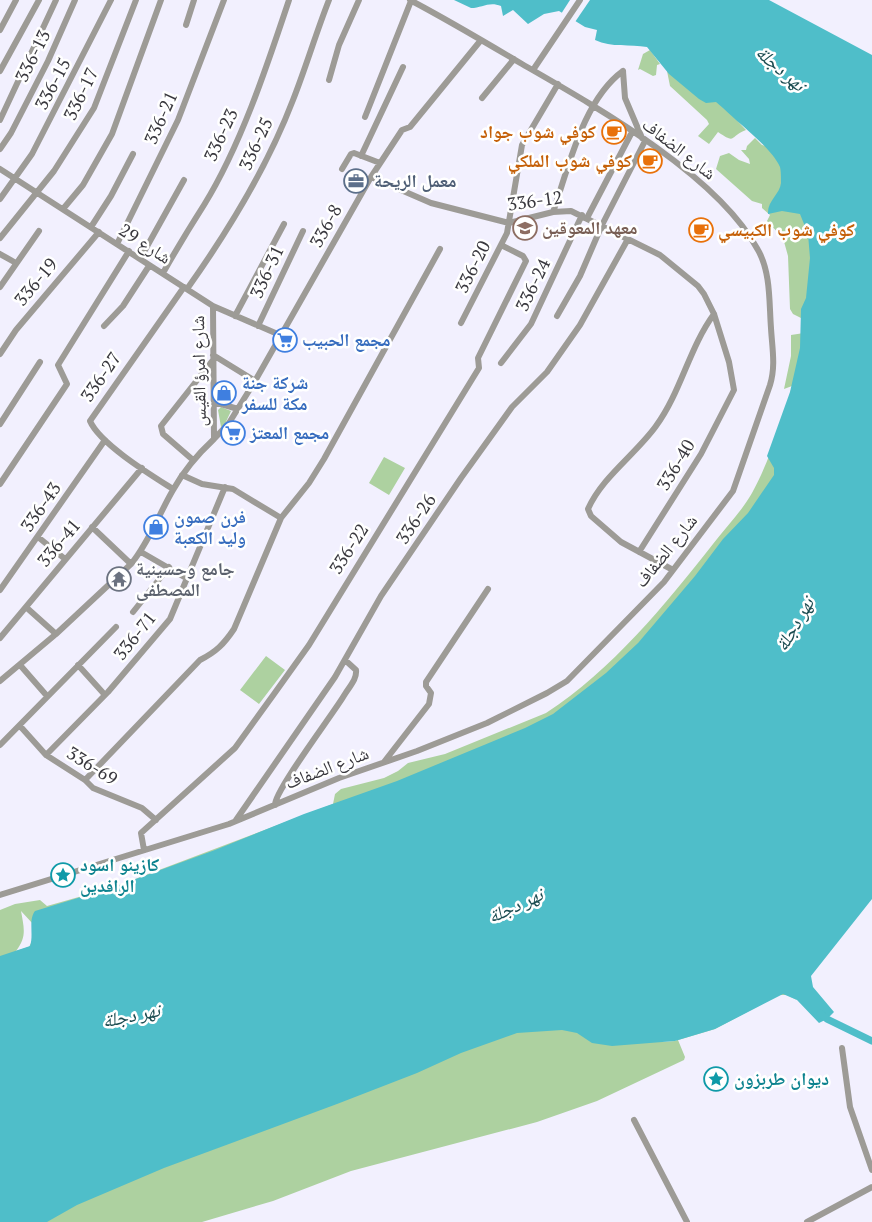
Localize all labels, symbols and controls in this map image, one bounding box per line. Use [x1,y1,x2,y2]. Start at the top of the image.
street label: 336-13 [9,25,55,86]
water label: نهر دجلة [751,39,814,98]
street label: 336-15 [28,53,76,114]
street label: 336-17 [57,63,103,124]
street label: 336-21 [138,87,182,148]
street label: 336-23 [197,104,243,165]
street label: شارع الضفاف [638,112,721,185]
street label: 336-25 [232,113,278,174]
place label: كوفي شوب جواد [480,119,596,146]
cafe icon: كوفي شوب جواد [601,119,627,145]
place label: كوفي شوب الملكي [508,148,632,175]
cafe icon: كوفي شوب الملكي [637,148,663,174]
office icon: معمل الريحة [343,168,369,194]
place label: معمل الريحة [374,168,457,192]
street label: 336-12 [506,184,564,216]
street label: 336-8 [303,200,347,251]
school or university icon: معهد المعوقين [512,215,538,241]
place label: معهد المعوقين [542,215,638,239]
street label: شارع 29 [115,217,176,269]
cafe icon: كوفي شوب الكبيسي [688,217,714,243]
place label: كوفي شوب الكبيسي [718,217,855,244]
street label: 336-20 [449,236,495,297]
street label: 336-31 [243,241,289,302]
street label: 336-19 [8,252,62,310]
street label: 336-24 [509,254,555,315]
street label: شارع امرؤ القيس [185,315,211,427]
supermarket icon: مجمع الحبيب [272,327,298,353]
place label: مجمع الحبيب [302,327,391,352]
street label: 336-27 [74,347,126,406]
place label: شركة جنة مكة للسفر [241,370,308,415]
shop icon: شركة جنة مكة للسفر [211,380,237,406]
supermarket icon: مجمع المعتز [220,420,246,446]
place label: مجمع المعتز [249,420,329,445]
street label: 336-40 [651,434,700,495]
street label: 336-43 [14,477,66,536]
street label: 336-26 [390,488,441,548]
place label: فرن صمون وليد الكعبة [174,504,246,549]
street label: شارع الضفاف [628,509,702,592]
street label: 336-41 [31,513,85,571]
shop icon: فرن صمون وليد الكعبة [143,514,169,540]
street label: 336-22 [323,519,373,578]
place label: جامع وحسينية المصطفى [136,556,235,601]
temple icon: جامع وحسينية المصطفى [106,566,132,592]
water label: نهر دجلة [768,590,820,655]
street label: 336-71 [107,606,161,665]
street label: 336-69 [63,740,122,790]
street label: شارع الضفاف [282,740,372,794]
place label: كازينو اسود الرافدين [80,852,159,897]
place icon: كازينو اسود الرافدين [50,862,76,888]
water label: نهر دجلة [483,880,549,928]
water label: نهر دجلة [100,996,165,1033]
place icon: ديوان طربزون [703,1066,729,1092]
place label: ديوان طربزون [734,1066,829,1090]

